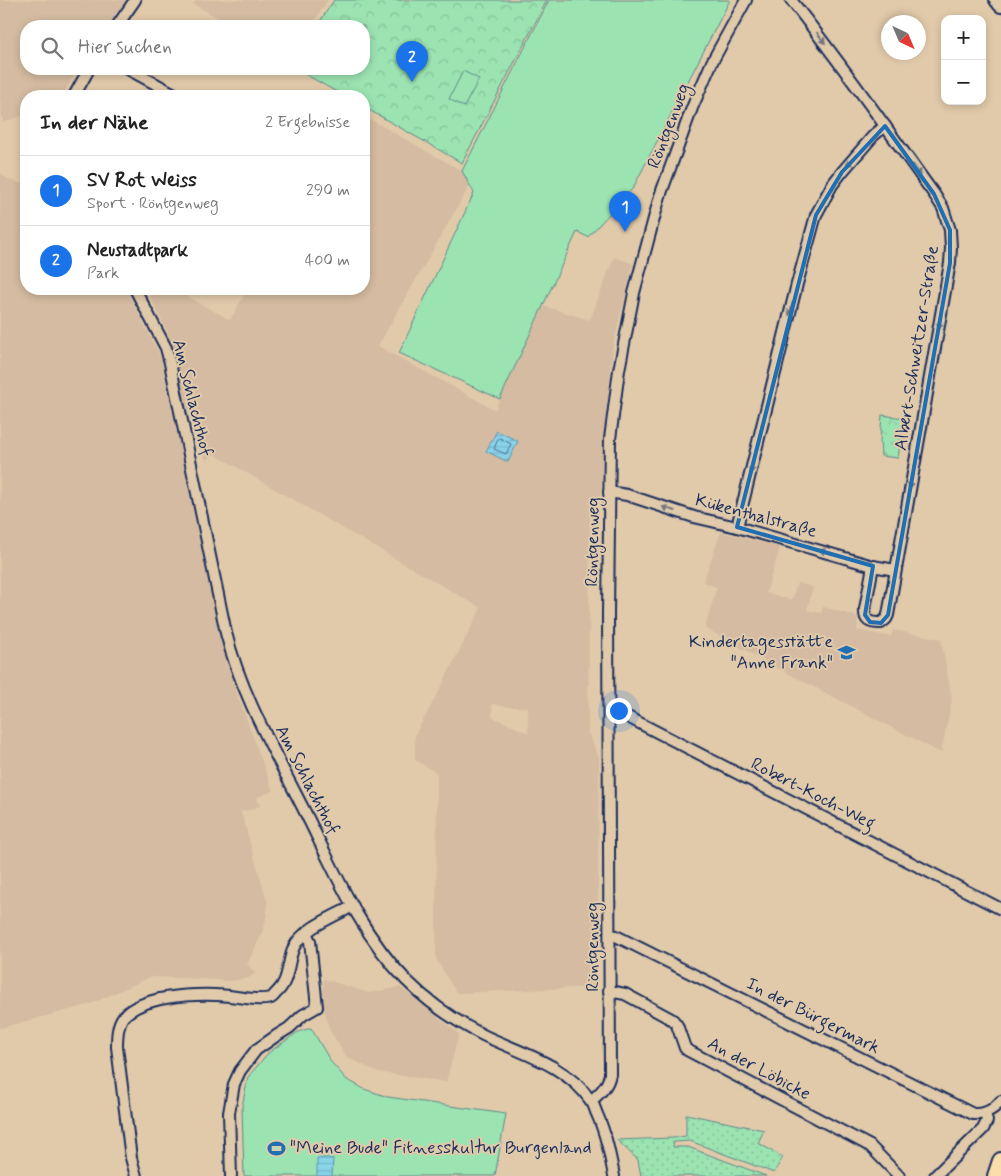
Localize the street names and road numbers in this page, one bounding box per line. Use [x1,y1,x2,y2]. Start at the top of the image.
street label: Röntgenweg [642,80,697,172]
street label: Albert-Schweitzer-Straße [889,244,945,452]
street label: Am Schlachthof [166,337,218,459]
street label: Kükenthalstraße [692,488,820,544]
street label: Röntgenweg [580,497,607,587]
street label: Am Schlachthof [269,721,345,839]
street label: Robert-Koch-Weg [746,752,879,838]
street label: Röntgenweg [581,902,606,992]
street label: In der Bürgermark [741,972,884,1062]
street label: An der Löbicke [703,1032,815,1106]

